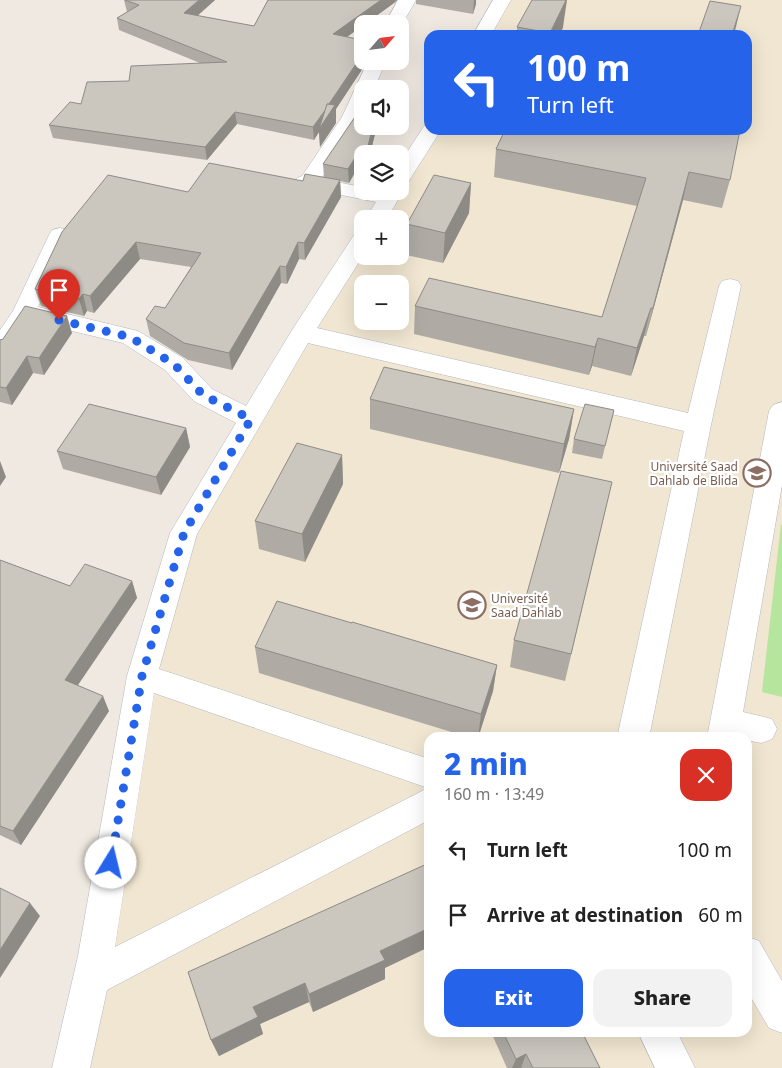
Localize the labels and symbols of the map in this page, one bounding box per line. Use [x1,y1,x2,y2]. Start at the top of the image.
north arrow [354,15,409,70]
pin [38,269,80,320]
place label: Université Saad Dahlab de Blida [649,458,738,489]
school or university icon: Université Saad Dahlab de Blida [742,458,772,488]
school or university icon: Université Saad Dahlab [457,590,487,620]
place label: Université Saad Dahlab [491,590,562,621]
position arrow [84,836,136,888]

